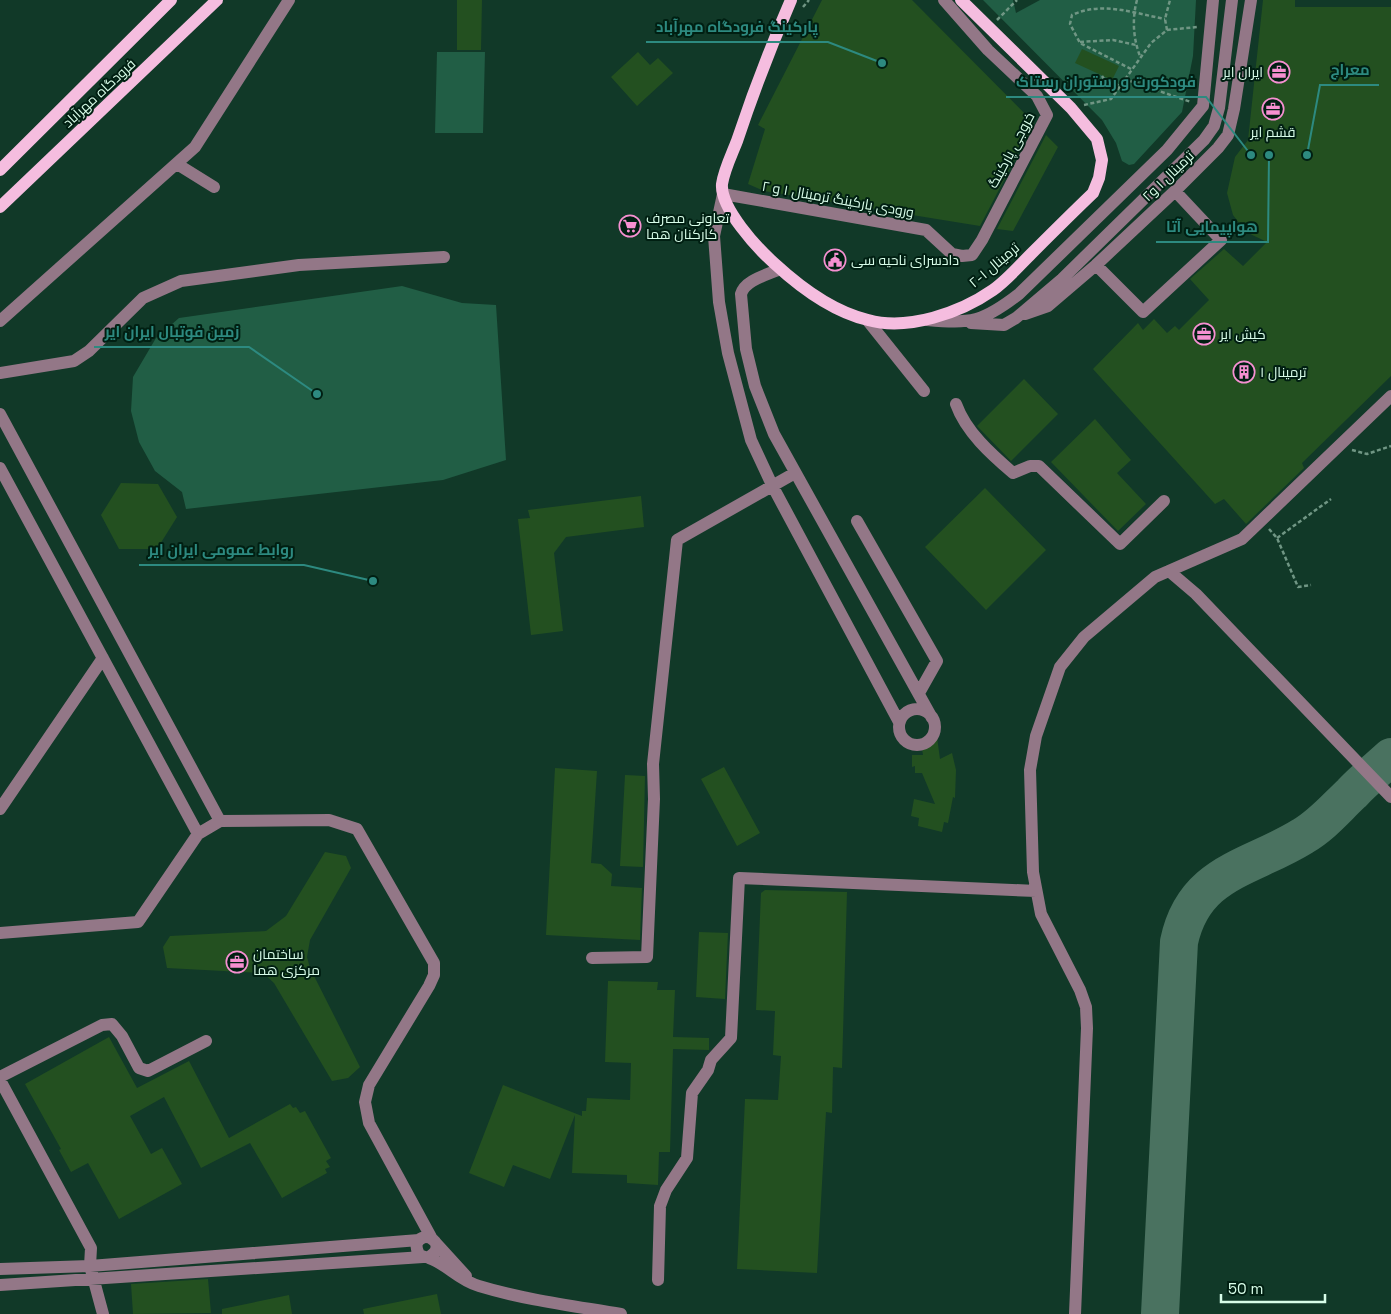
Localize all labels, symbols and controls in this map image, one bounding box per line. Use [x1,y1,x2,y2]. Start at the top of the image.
callout: پارکینگ فرودگاه مهرآباد [646,12,828,42]
text: پارکینگ فرودگاه مهرآباد [656,17,818,38]
street label: فرودگاه مهرآباد [59,55,139,131]
callout: معراج [1320,55,1379,85]
office icon: ایران ایر [1267,60,1291,84]
text: معراج [1330,60,1370,80]
place label: ایران ایر [1222,63,1263,81]
callout: فودکورت و رستوران رستاک [1006,67,1206,97]
text: فودکورت و رستوران رستاک [1016,72,1196,91]
office icon: قشم ایر [1261,97,1285,121]
street label: خروجی پارکینگ [983,109,1039,191]
place label: قشم ایر [1249,123,1296,142]
street label: ترمینال ۱ و۲ [1138,147,1198,205]
street label: ورودی پارکینگ ترمینال ۱ و ۲ [760,177,915,222]
place label: تعاونی مصرف کارکنان هما [646,209,729,243]
callout: هواپیمایی آتا [1156,212,1268,242]
supermarket icon: تعاونی مصرف کارکنان هما [618,214,642,238]
text: هواپیمایی آتا [1166,217,1258,238]
street label: ترمینال ۱-۲ [965,239,1023,291]
public building icon: دادسرای ناحیه سی [823,248,847,272]
place label: دادسرای ناحیه سی [851,251,959,269]
callout: زمین فوتبال ایران ایر [94,317,249,347]
text: زمین فوتبال ایران ایر [104,322,239,341]
office icon: کیش ایر [1192,322,1216,346]
place label: کیش ایر [1219,325,1266,343]
building icon: ترمینال ۱ [1232,360,1256,384]
place label: ترمینال ۱ [1260,363,1307,381]
callout: روابط عمومی ایران ایر [139,535,304,565]
text: روابط عمومی ایران ایر [147,540,294,559]
place label: ساختمان مرکزی هما [253,945,320,979]
office icon: ساختمان مرکزی هما [225,950,249,974]
scale bar [1221,1272,1325,1304]
text: 50 m [1228,1279,1263,1298]

